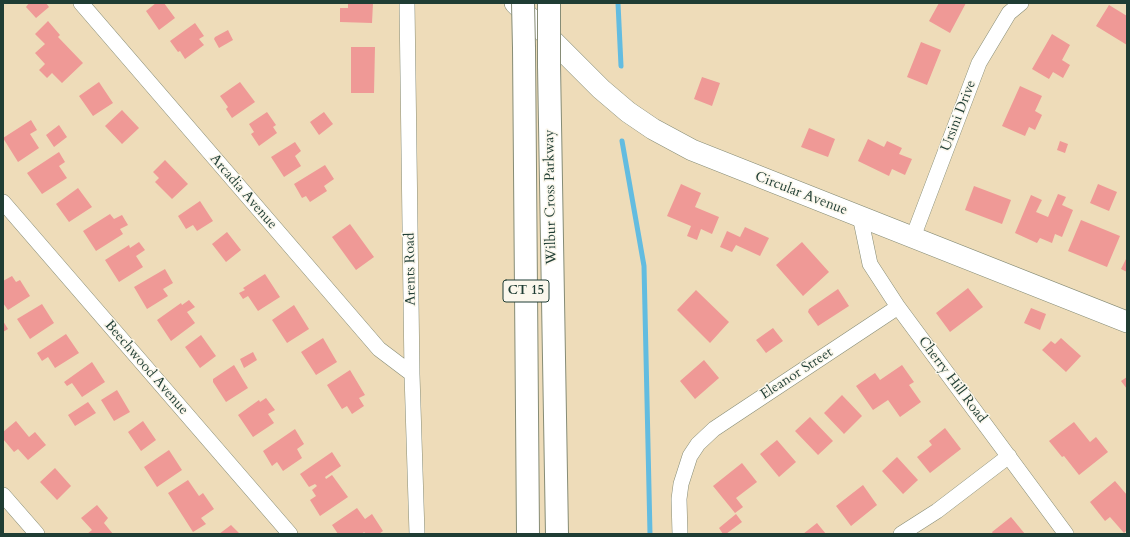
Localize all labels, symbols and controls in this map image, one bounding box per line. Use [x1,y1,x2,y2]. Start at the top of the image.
street label: Ursini Drive [938,78,980,154]
street label: Wilbur Cross Parkway [541,129,561,265]
street label: Arcadia Avenue [206,151,280,233]
street label: Circular Avenue [752,169,850,219]
street label: Arents Road [402,232,420,306]
road number: CT 15 [503,280,549,302]
street label: Beechwood Avenue [101,317,191,419]
street label: Cherry Hill Road [914,334,990,426]
street label: Eleanor Street [758,344,836,404]

